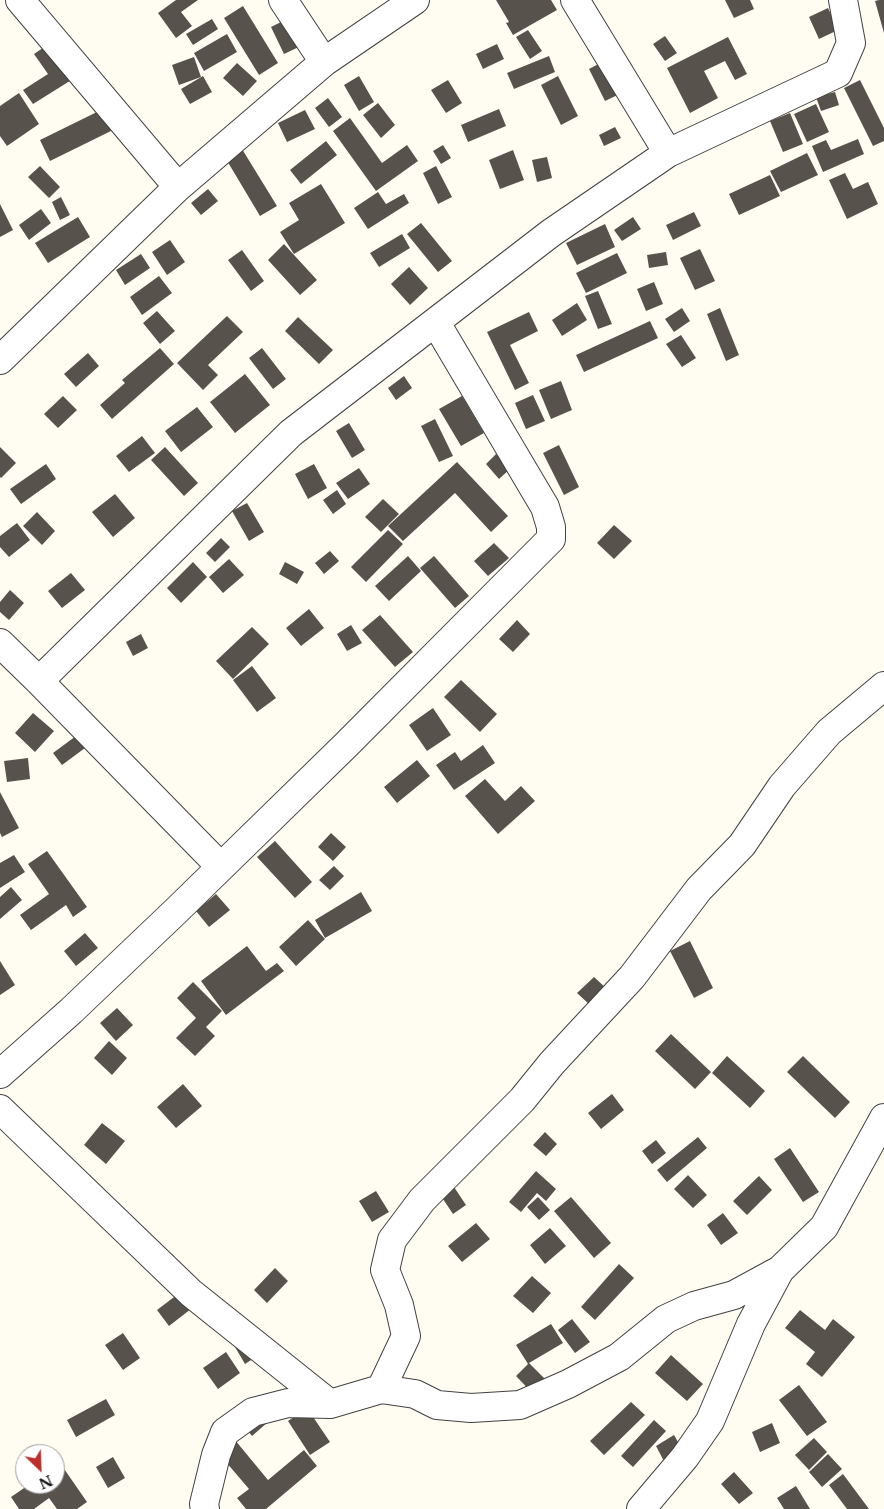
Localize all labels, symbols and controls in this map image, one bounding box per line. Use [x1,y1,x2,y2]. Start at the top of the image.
north arrow [15,1444,65,1494]
text: N [36,1471,55,1493]

